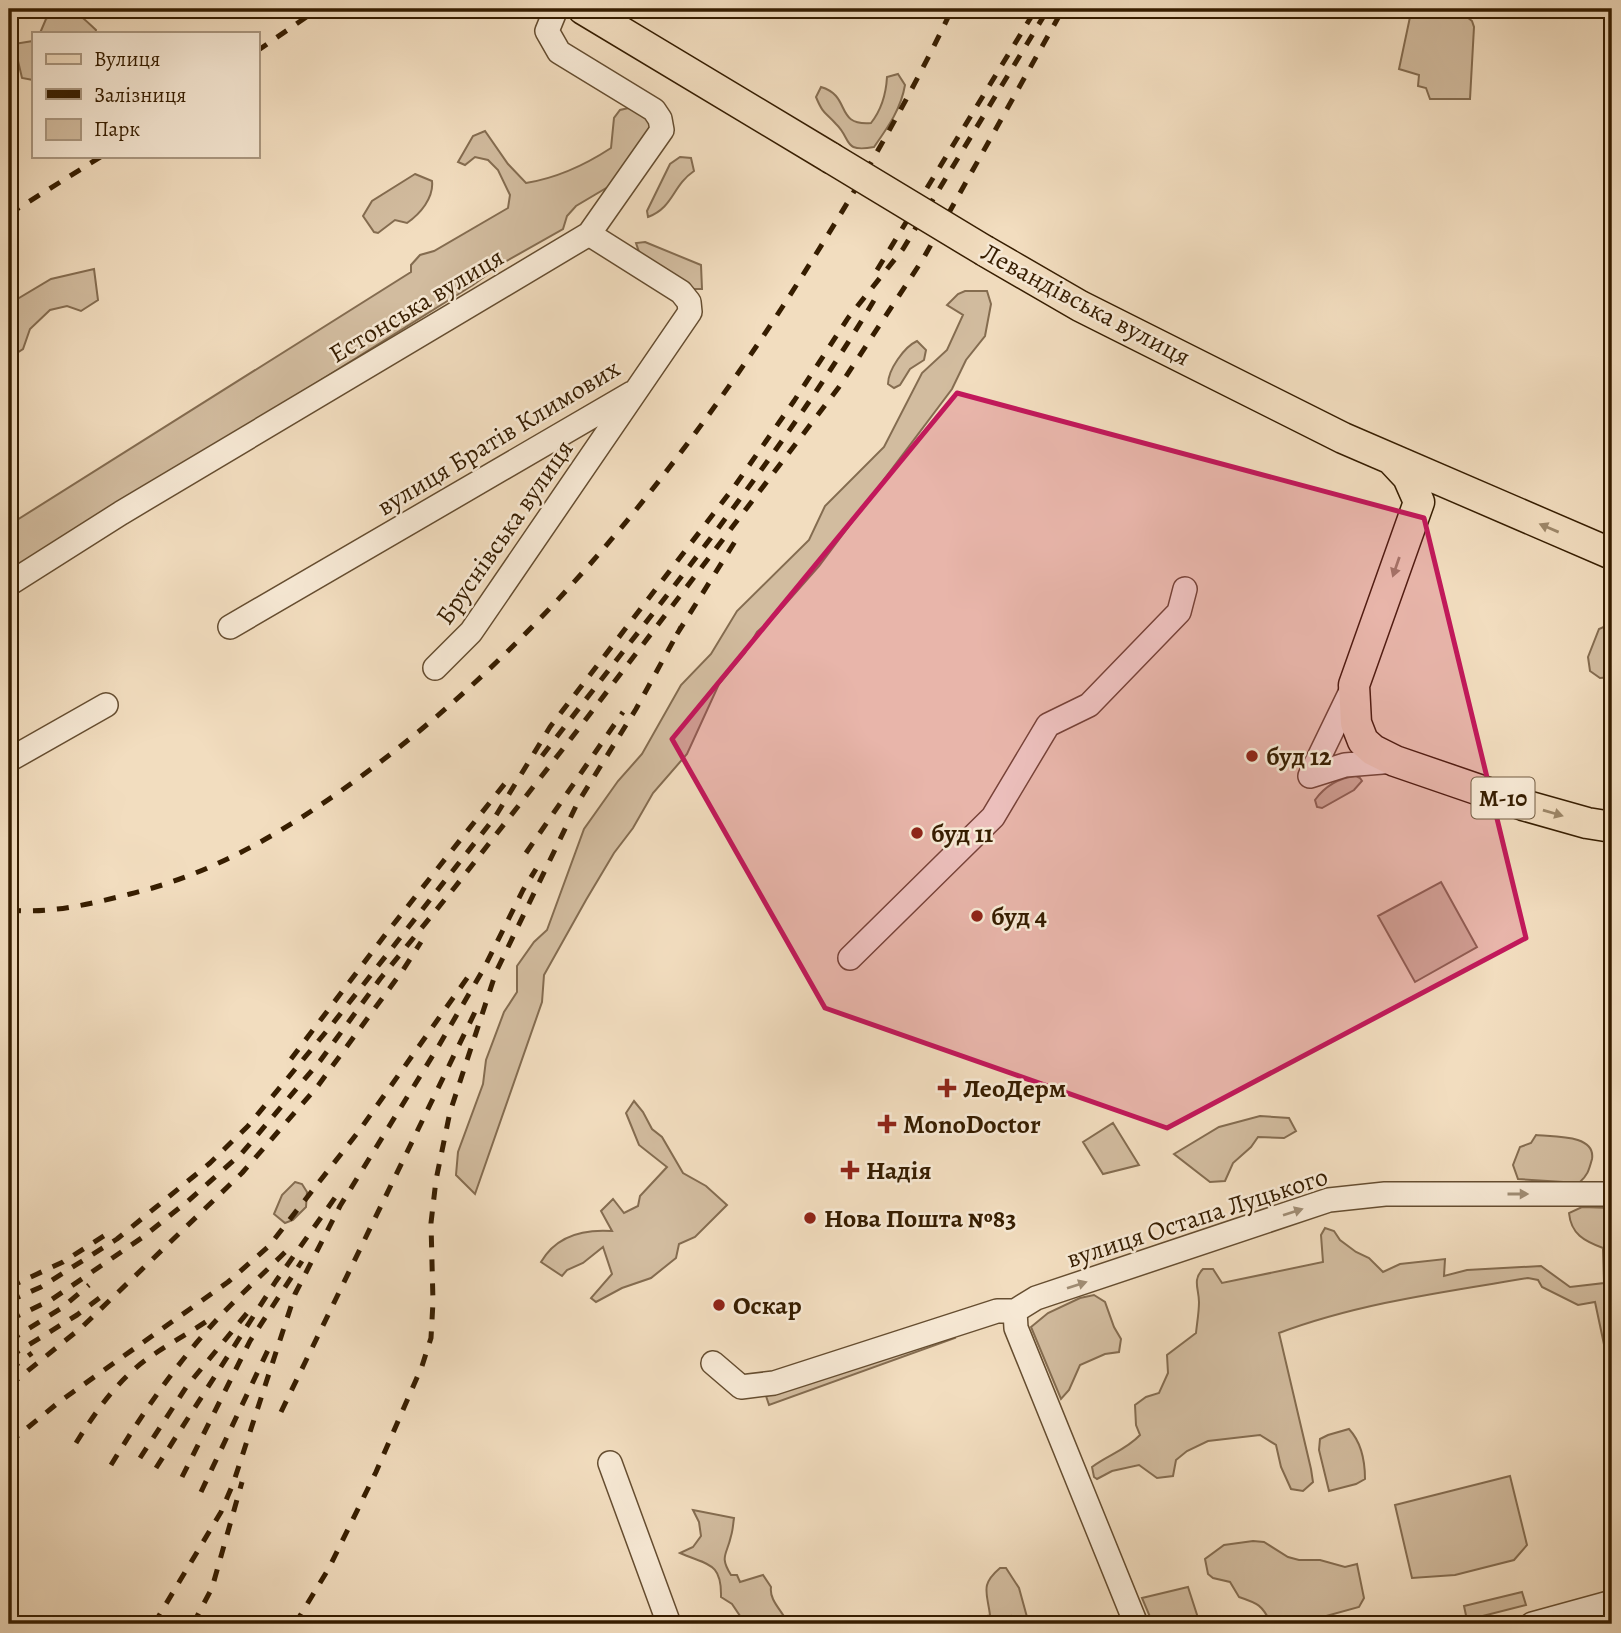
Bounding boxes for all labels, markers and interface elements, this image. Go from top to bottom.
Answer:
legend [32,32,259,158]
text: Вулиця [94,45,160,73]
text: Залізниця [94,81,186,109]
text: Парк [94,115,140,143]
street label: Левандівська вулиця [975,234,1196,374]
street label: Естонська вулиця [322,239,510,371]
street label: вулиця Братів Климових [370,351,626,524]
street label: Бруснівська вулиця [427,433,581,632]
one-way arrow [1539,522,1560,533]
one-way arrow [1390,556,1401,577]
place label: буд 12 [1266,739,1332,774]
marker: буд 12 [1244,748,1260,764]
road number: М-10 [1472,778,1534,818]
one-way arrow [1542,808,1564,819]
place label: буд 11 [931,816,993,851]
marker: буд 11 [909,825,925,841]
place label: буд 4 [991,899,1047,934]
marker: буд 4 [969,908,985,924]
place label: ЛеоДерм [963,1071,1066,1106]
marker: ЛеоДерм [937,1078,957,1098]
place label: MonoDoctor [903,1107,1041,1142]
marker: MonoDoctor [877,1114,897,1134]
place label: Надія [866,1153,932,1188]
street label: вулиця Остапа Луцького [1062,1159,1332,1276]
marker: Надія [840,1160,860,1180]
one-way arrow [1507,1188,1529,1200]
place label: Нова Пошта №83 [824,1201,1017,1236]
one-way arrow [1282,1206,1303,1217]
marker: Нова Пошта №83 [802,1210,818,1226]
one-way arrow [1067,1279,1088,1289]
place label: Оскар [733,1288,802,1323]
marker: Оскар [711,1297,727,1313]

